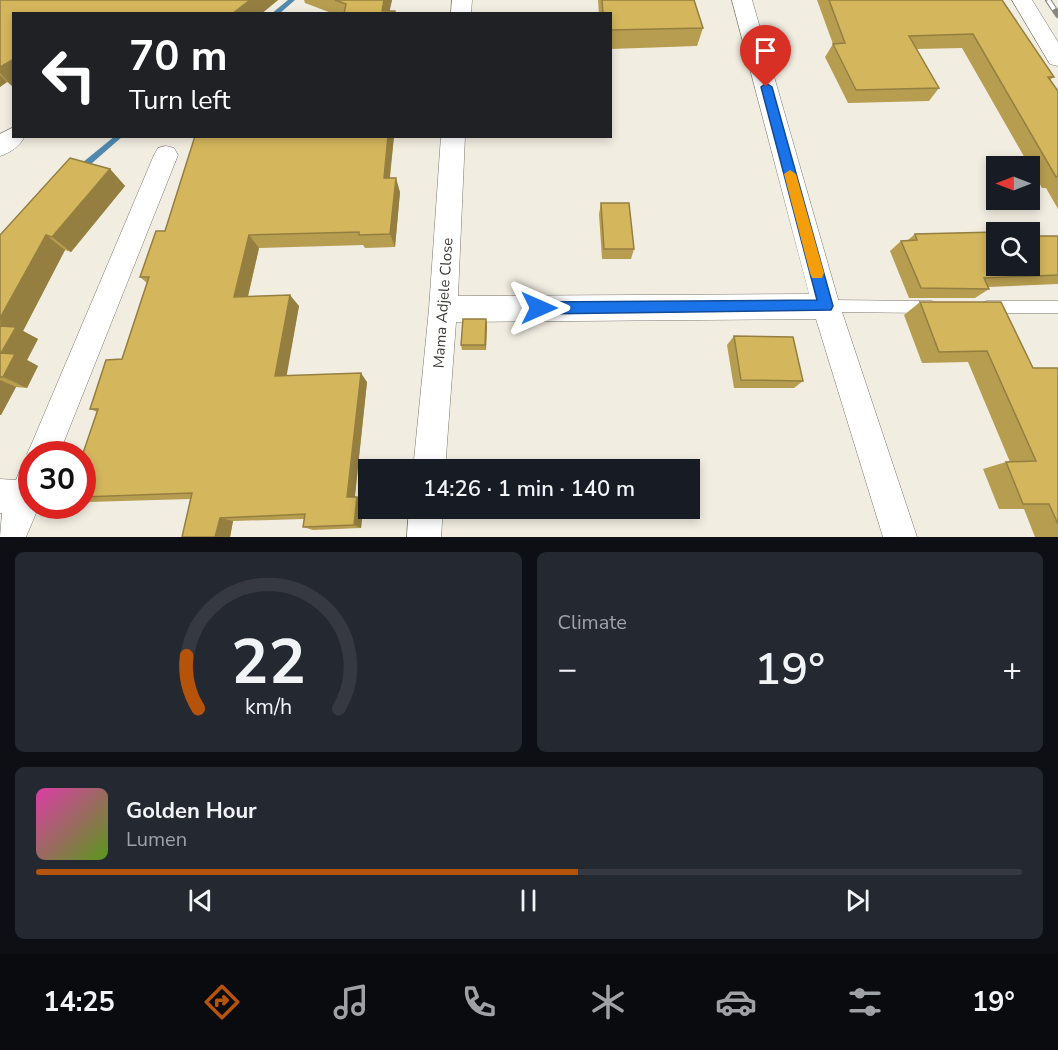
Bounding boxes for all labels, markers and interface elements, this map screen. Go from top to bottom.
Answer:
pin [740,25,791,87]
text: 70 m [129,28,228,85]
icon: arrive [749,34,782,67]
icon: left [30,36,108,114]
text: Turn left [129,82,230,119]
north arrow [986,156,1040,210]
map controls [986,156,1040,276]
button: search [986,222,1040,276]
street label: Mama Adjele Close [428,237,458,369]
position arrow [507,276,571,340]
speed limit sign: 30 [18,441,96,519]
text: 14:26 · 1 min · 140 m [423,474,635,504]
text: Climate [558,609,627,636]
text: 22 [231,620,306,705]
text: 19° [754,639,825,700]
text: − [558,647,577,692]
text: + [1002,647,1022,692]
text: km/h [245,692,292,722]
text: Golden Hour [126,796,257,826]
text: Lumen [126,826,187,853]
icon: previous [184,884,217,917]
icon: pause [512,884,545,917]
icon: next [841,884,874,917]
icon: directions [201,981,243,1023]
icon: music [330,981,372,1023]
icon: phone [458,981,500,1023]
icon: climate [587,981,629,1023]
icon: car [715,981,757,1023]
icon: filters [844,981,886,1023]
text: 14:25 [43,984,115,1021]
text: 19° [972,984,1015,1021]

